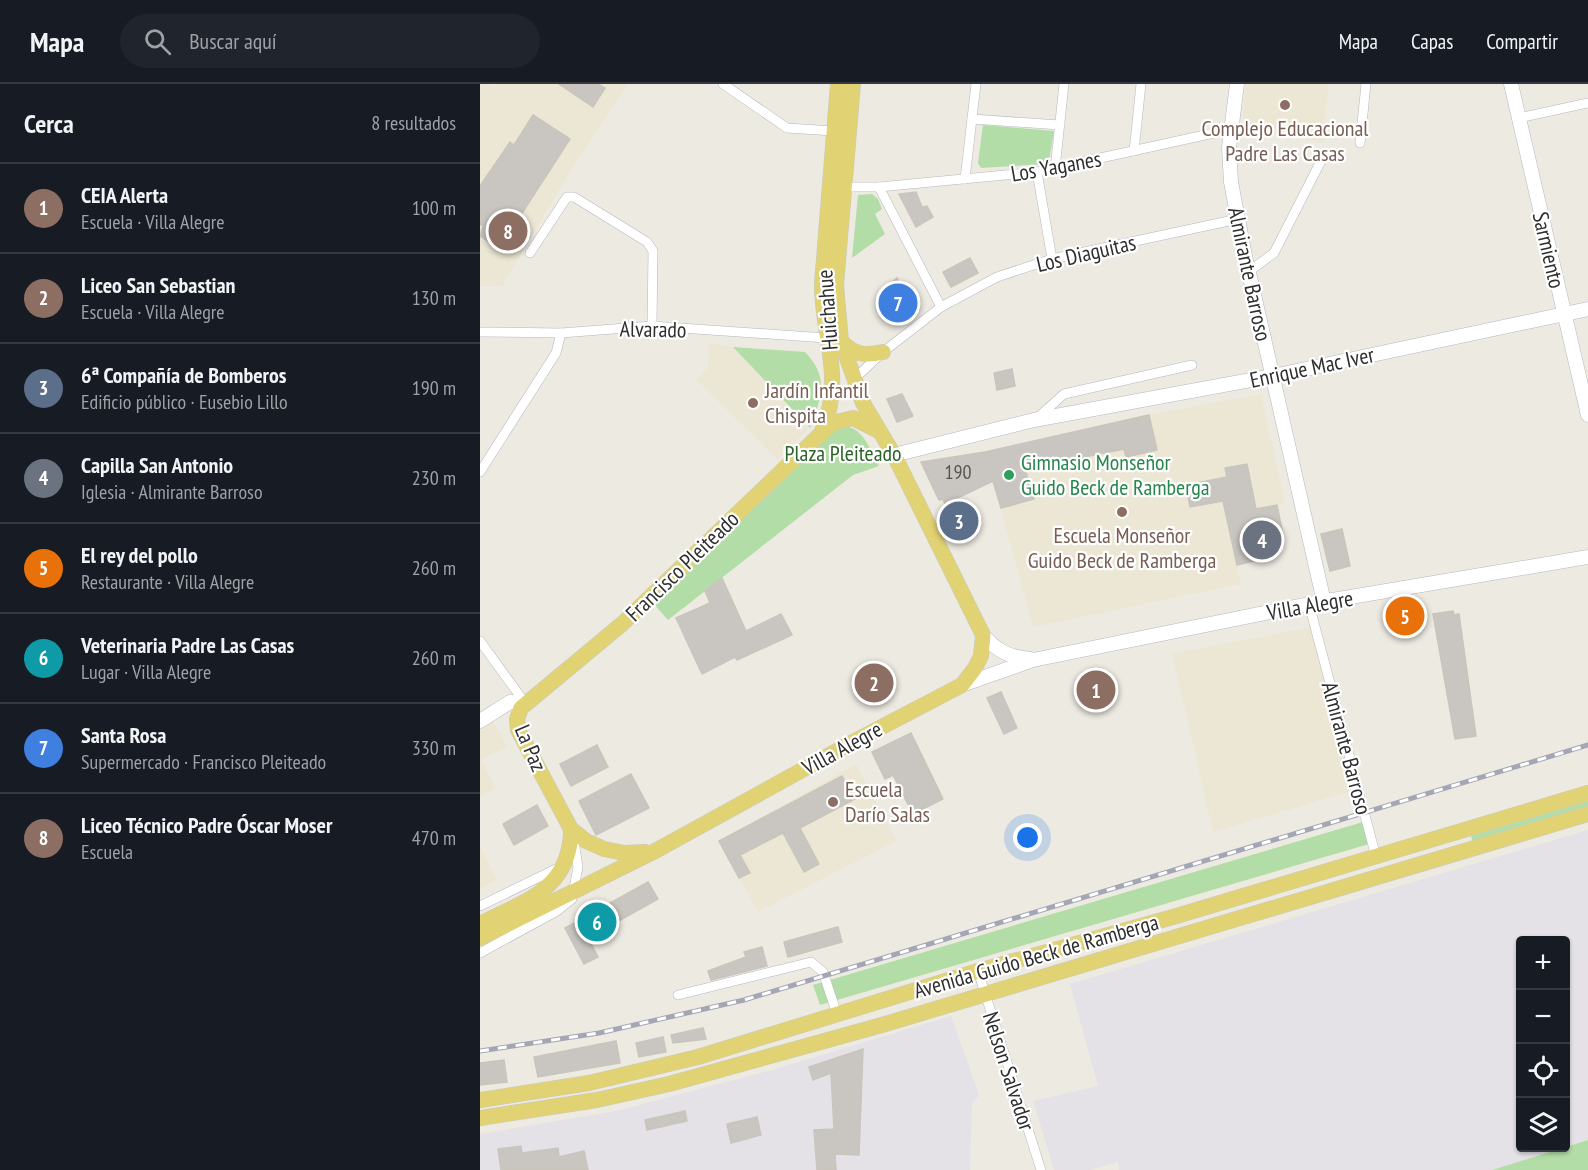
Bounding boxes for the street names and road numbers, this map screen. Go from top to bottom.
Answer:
street label: Los Yaganes [1009,144,1103,188]
street label: Almirante Barroso [1222,204,1278,344]
street label: Sarmiento [1527,209,1571,291]
street label: Los Diaguitas [1034,228,1138,278]
street label: Huichahue [810,269,844,351]
street label: Alvarado [619,314,687,344]
street label: Enrique Mac Iver [1247,340,1377,394]
street label: Francisco Pleiteado [619,505,745,627]
street label: Villa Alegre [1264,584,1355,627]
street label: Almirante Barroso [1316,678,1378,818]
street label: Villa Alegre [796,715,887,782]
street label: La Paz [509,720,553,776]
street label: Avenida Guido Beck de Ramberga [910,908,1162,1004]
street label: Nelson Salvador [977,1008,1041,1134]

